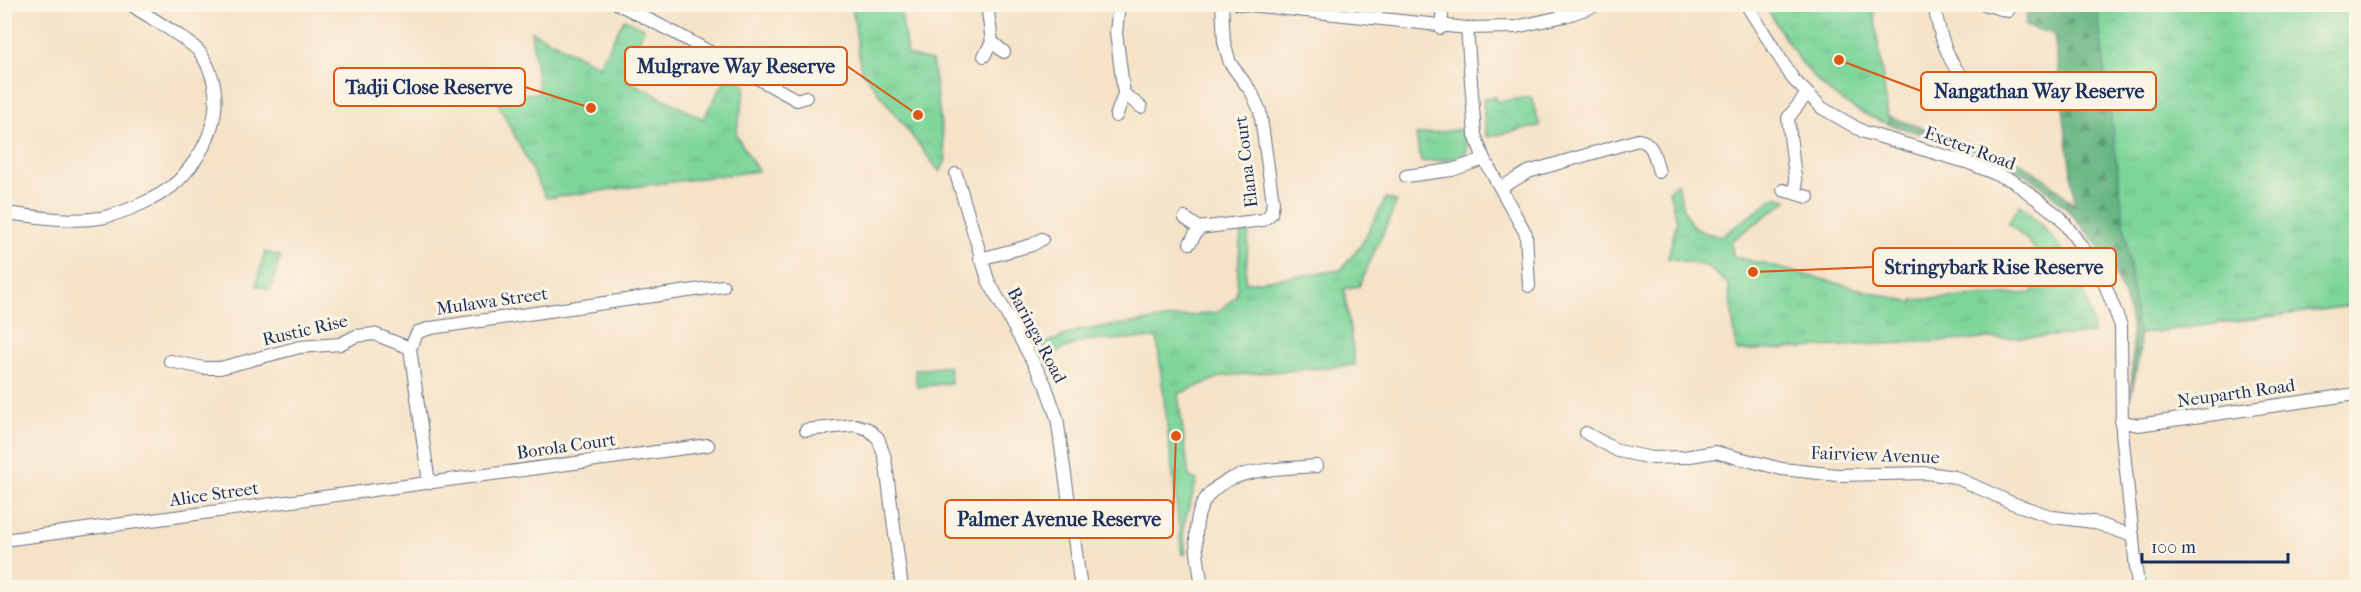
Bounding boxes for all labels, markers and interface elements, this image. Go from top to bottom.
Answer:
callout: Mulgrave Way Reserve [625,47,847,85]
text: Mulgrave Way Reserve [636,55,835,78]
callout: Tadji Close Reserve [334,68,525,106]
callout: Nangathan Way Reserve [1921,72,2156,110]
text: Tadji Close Reserve [344,76,513,99]
text: Nangathan Way Reserve [1934,80,2144,103]
street label: Elana Court [1230,114,1263,209]
street label: Exeter Road [1921,122,2019,175]
callout: Stringybark Rise Reserve [1873,248,2116,286]
text: Stringybark Rise Reserve [1885,256,2104,279]
street label: Mulawa Street [435,283,550,320]
street label: Baringa Road [1003,284,1071,387]
street label: Rustic Rise [260,310,350,350]
street label: Neuparth Road [2176,375,2296,412]
street label: Borola Court [515,429,618,464]
street label: Fairview Avenue [1810,443,1940,468]
street label: Alice Street [167,478,261,511]
callout: Palmer Avenue Reserve [945,500,1173,538]
text: Palmer Avenue Reserve [957,508,1161,531]
scale bar [2142,526,2288,564]
text: 100 m [2151,537,2196,558]

